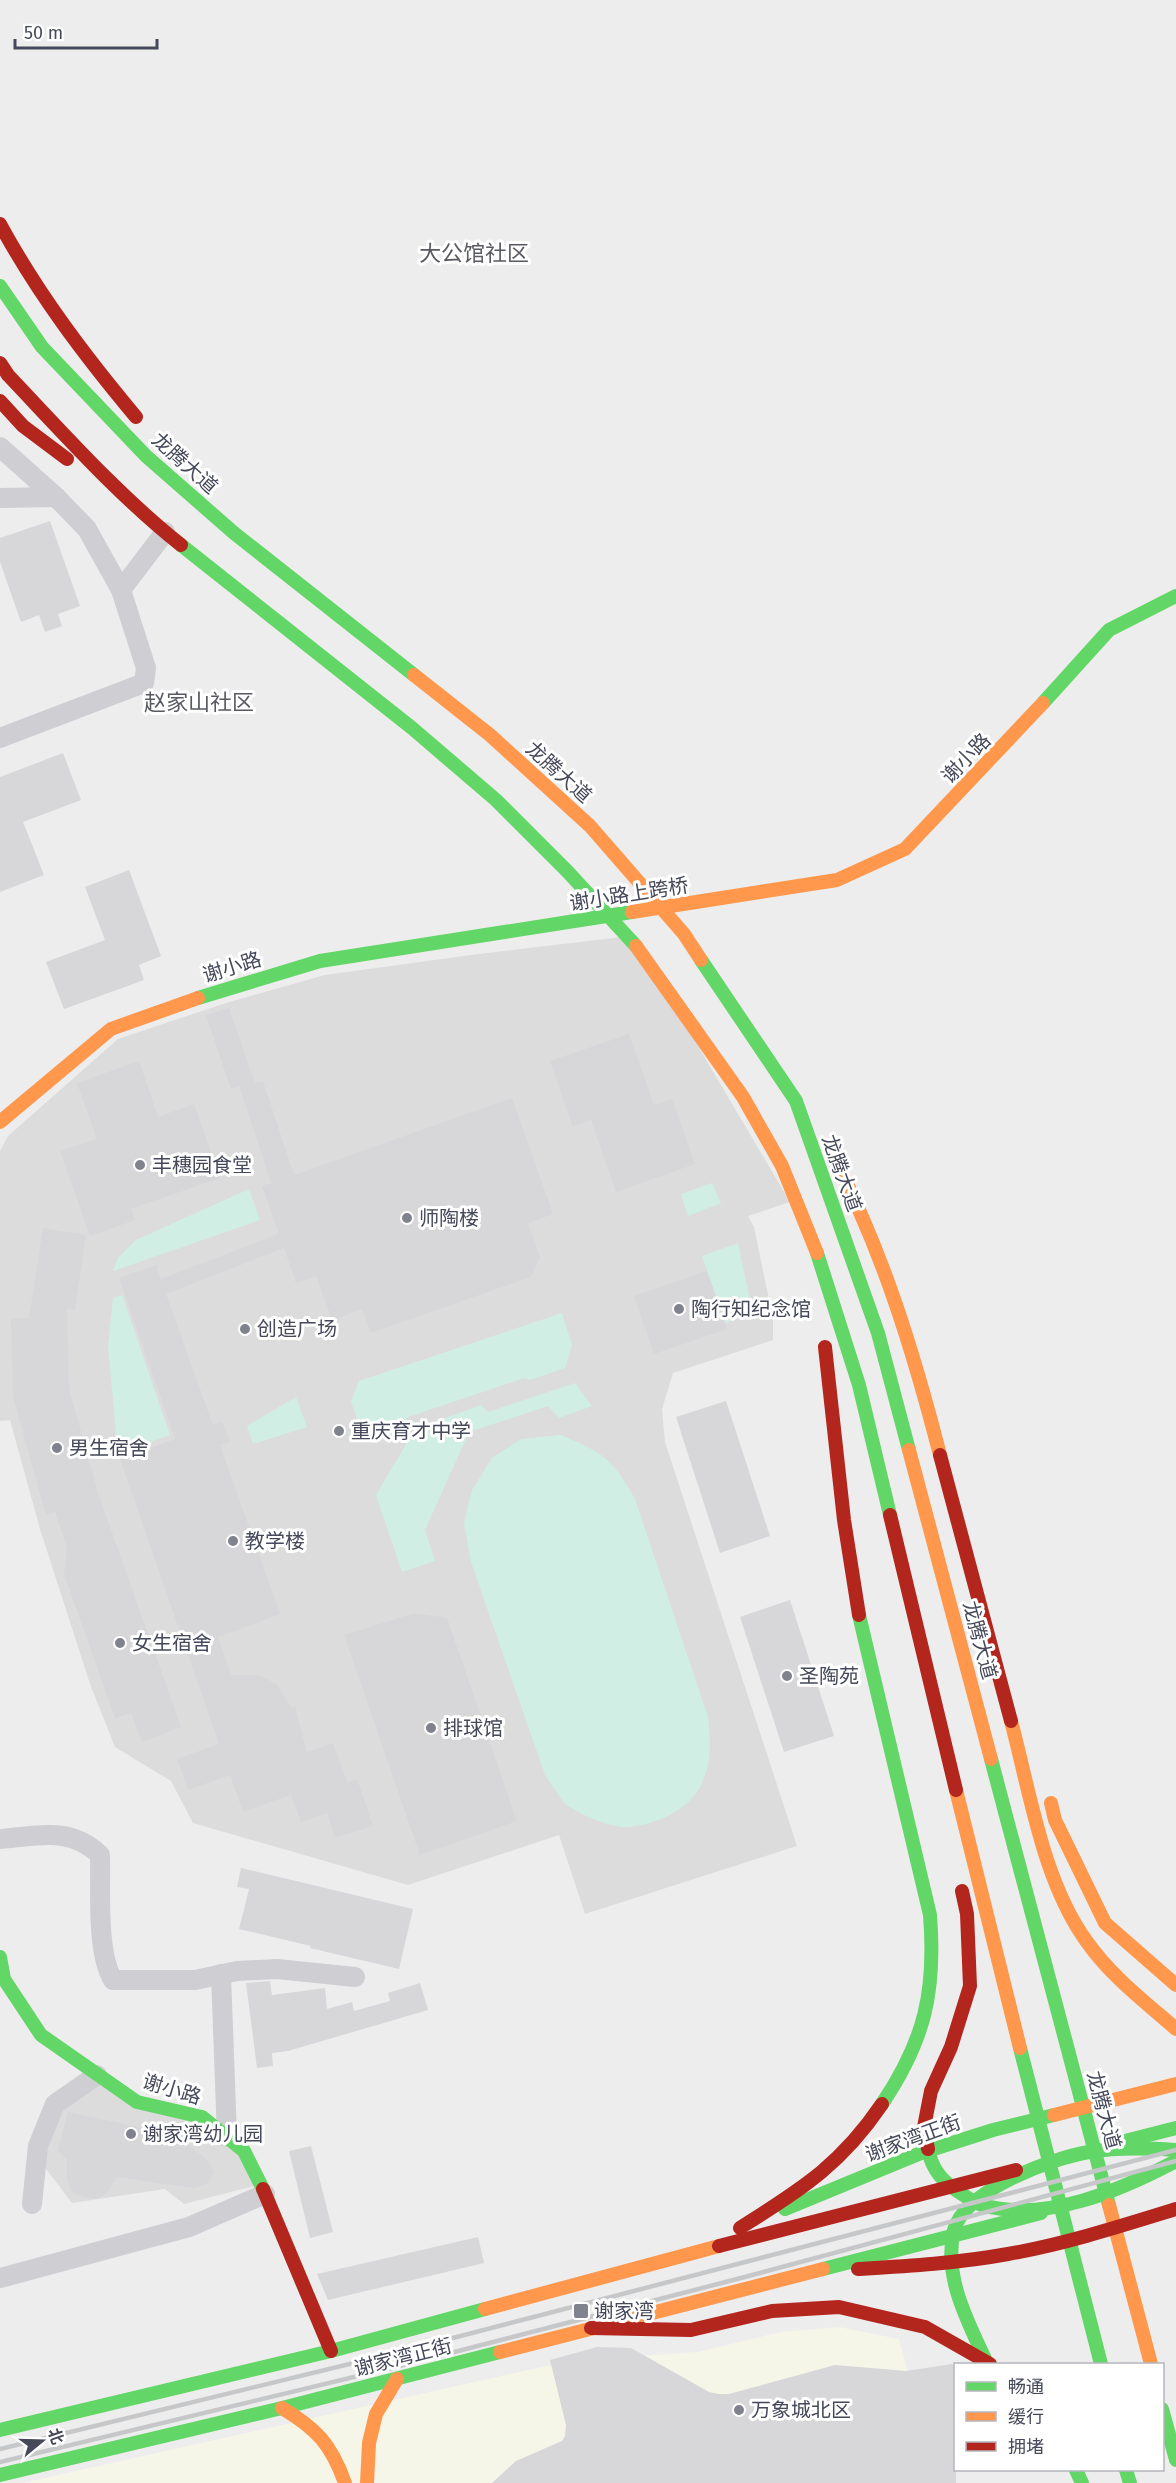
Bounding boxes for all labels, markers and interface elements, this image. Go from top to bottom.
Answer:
scale bar [15,12,158,50]
text: 50 m [24,22,63,44]
district label: 大公馆社区 [419,240,529,267]
street label: 龙腾大道 [147,427,223,499]
district label: 赵家山社区 [144,689,254,716]
street label: 谢小路 [937,728,995,788]
street label: 龙腾大道 [521,736,597,808]
street label: 谢小路上跨桥 [568,873,690,915]
street label: 谢小路 [200,947,264,987]
street label: 龙腾大道 [817,1131,867,1215]
place label: 丰穗园食堂 [152,1153,252,1177]
marker: 丰穗园食堂 [133,1158,147,1172]
place label: 师陶楼 [419,1206,479,1230]
marker: 师陶楼 [400,1211,414,1225]
place label: 陶行知纪念馆 [691,1297,811,1321]
marker: 陶行知纪念馆 [672,1302,686,1316]
place label: 创造广场 [257,1317,337,1341]
marker: 创造广场 [238,1322,252,1336]
place label: 重庆育才中学 [351,1419,471,1443]
marker: 重庆育才中学 [332,1424,346,1438]
place label: 男生宿舍 [69,1436,149,1460]
marker: 男生宿舍 [50,1441,64,1455]
place label: 教学楼 [245,1529,305,1553]
marker: 教学楼 [226,1534,240,1548]
street label: 龙腾大道 [958,1598,1002,1682]
place label: 女生宿舍 [132,1631,212,1655]
marker: 女生宿舍 [113,1636,127,1650]
place label: 圣陶苑 [799,1664,859,1688]
marker: 圣陶苑 [780,1669,794,1683]
place label: 排球馆 [443,1716,503,1740]
marker: 排球馆 [424,1721,438,1735]
street label: 龙腾大道 [1082,2068,1126,2152]
street label: 谢小路 [140,2069,204,2109]
street label: 谢家湾正街 [862,2110,964,2166]
place label: 谢家湾幼儿园 [143,2122,263,2146]
marker: 谢家湾幼儿园 [124,2127,138,2141]
place label: 谢家湾 [594,2299,654,2323]
marker: 谢家湾 [572,2302,590,2320]
street label: 谢家湾正街 [352,2333,454,2381]
legend [954,2363,1164,2471]
text: 畅通 [1008,2376,1044,2398]
place label: 万象城北区 [751,2398,851,2422]
marker: 万象城北区 [732,2403,746,2417]
text: 缓行 [1008,2406,1044,2428]
north arrow [12,2411,72,2471]
text: 北 [44,2426,67,2447]
text: 拥堵 [1008,2436,1044,2458]

